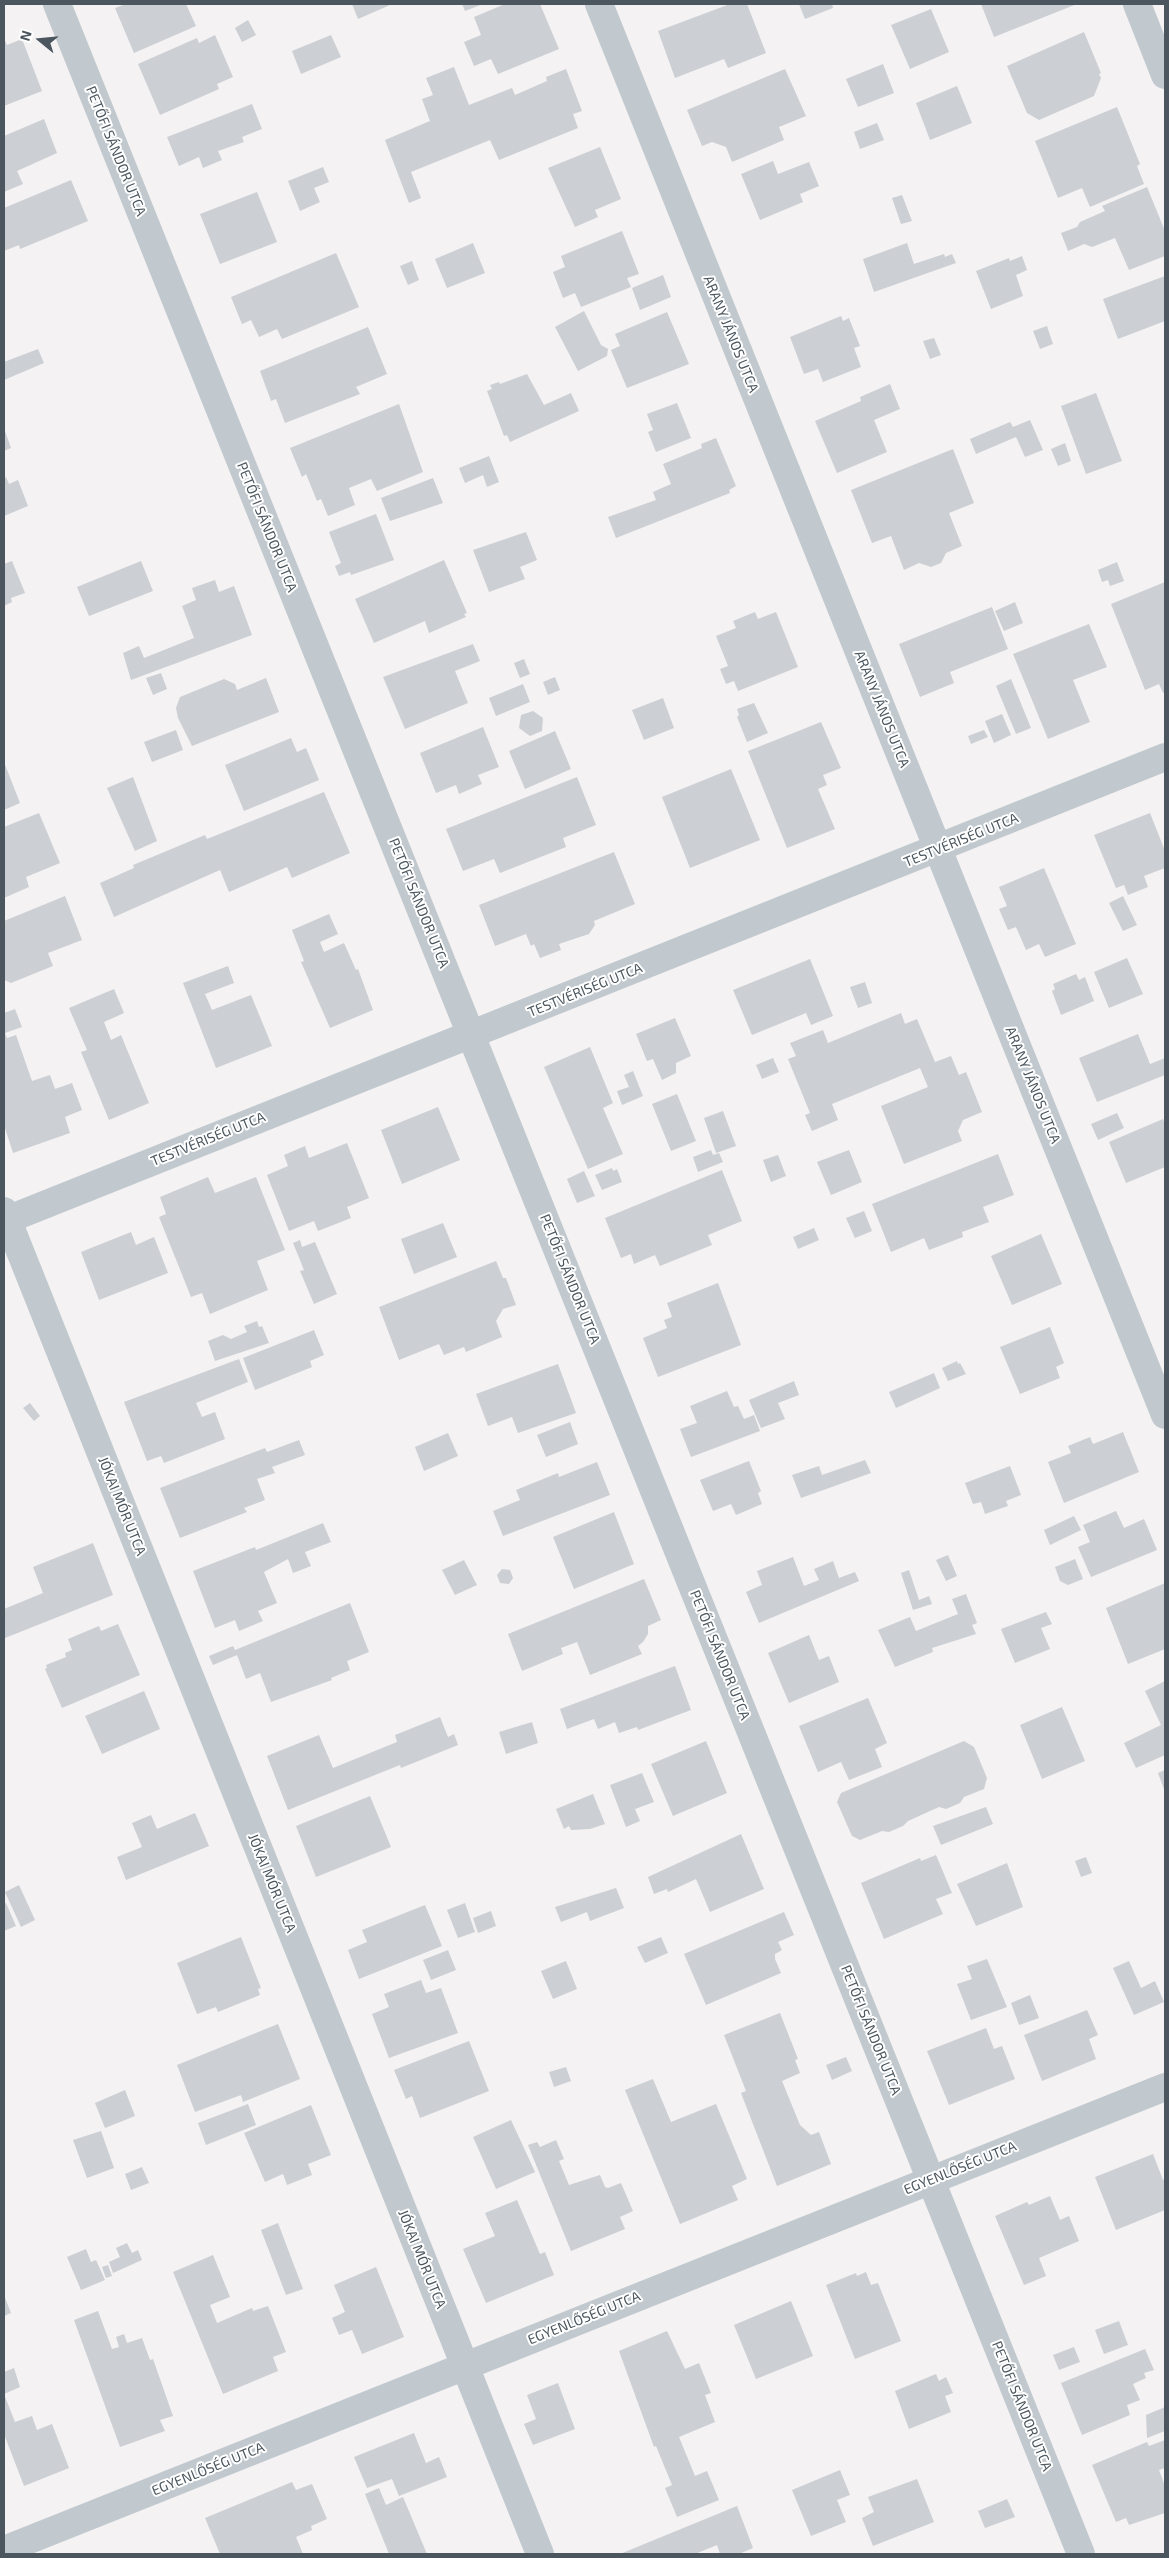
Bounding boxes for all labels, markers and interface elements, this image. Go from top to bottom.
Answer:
north arrow [15,15,65,65]
text: N [16,28,35,43]
street label: PETŐFI SÁNDOR UTCA [82,84,150,218]
street label: ARANY JÁNOS UTCA [700,273,762,395]
street label: PETŐFI SÁNDOR UTCA [233,460,301,594]
street label: ARANY JÁNOS UTCA [851,648,913,770]
street label: TESTVÉRISÉG UTCA [901,809,1021,871]
street label: PETŐFI SÁNDOR UTCA [385,836,453,970]
street label: TESTVÉRISÉG UTCA [525,959,645,1021]
street label: ARANY JÁNOS UTCA [1002,1024,1064,1146]
street label: TESTVÉRISÉG UTCA [148,1108,268,1170]
street label: PETŐFI SÁNDOR UTCA [536,1212,604,1346]
street label: JÓKAI MÓR UTCA [95,1454,149,1558]
street label: PETŐFI SÁNDOR UTCA [686,1588,754,1722]
street label: JÓKAI MÓR UTCA [245,1831,299,1935]
street label: PETŐFI SÁNDOR UTCA [837,1963,905,2097]
street label: EGYENLŐSÉG UTCA [901,2138,1019,2198]
street label: JÓKAI MÓR UTCA [395,2207,449,2311]
street label: EGYENLŐSÉG UTCA [525,2288,643,2348]
street label: PETŐFI SÁNDOR UTCA [988,2339,1056,2473]
street label: EGYENLŐSÉG UTCA [149,2439,267,2499]

